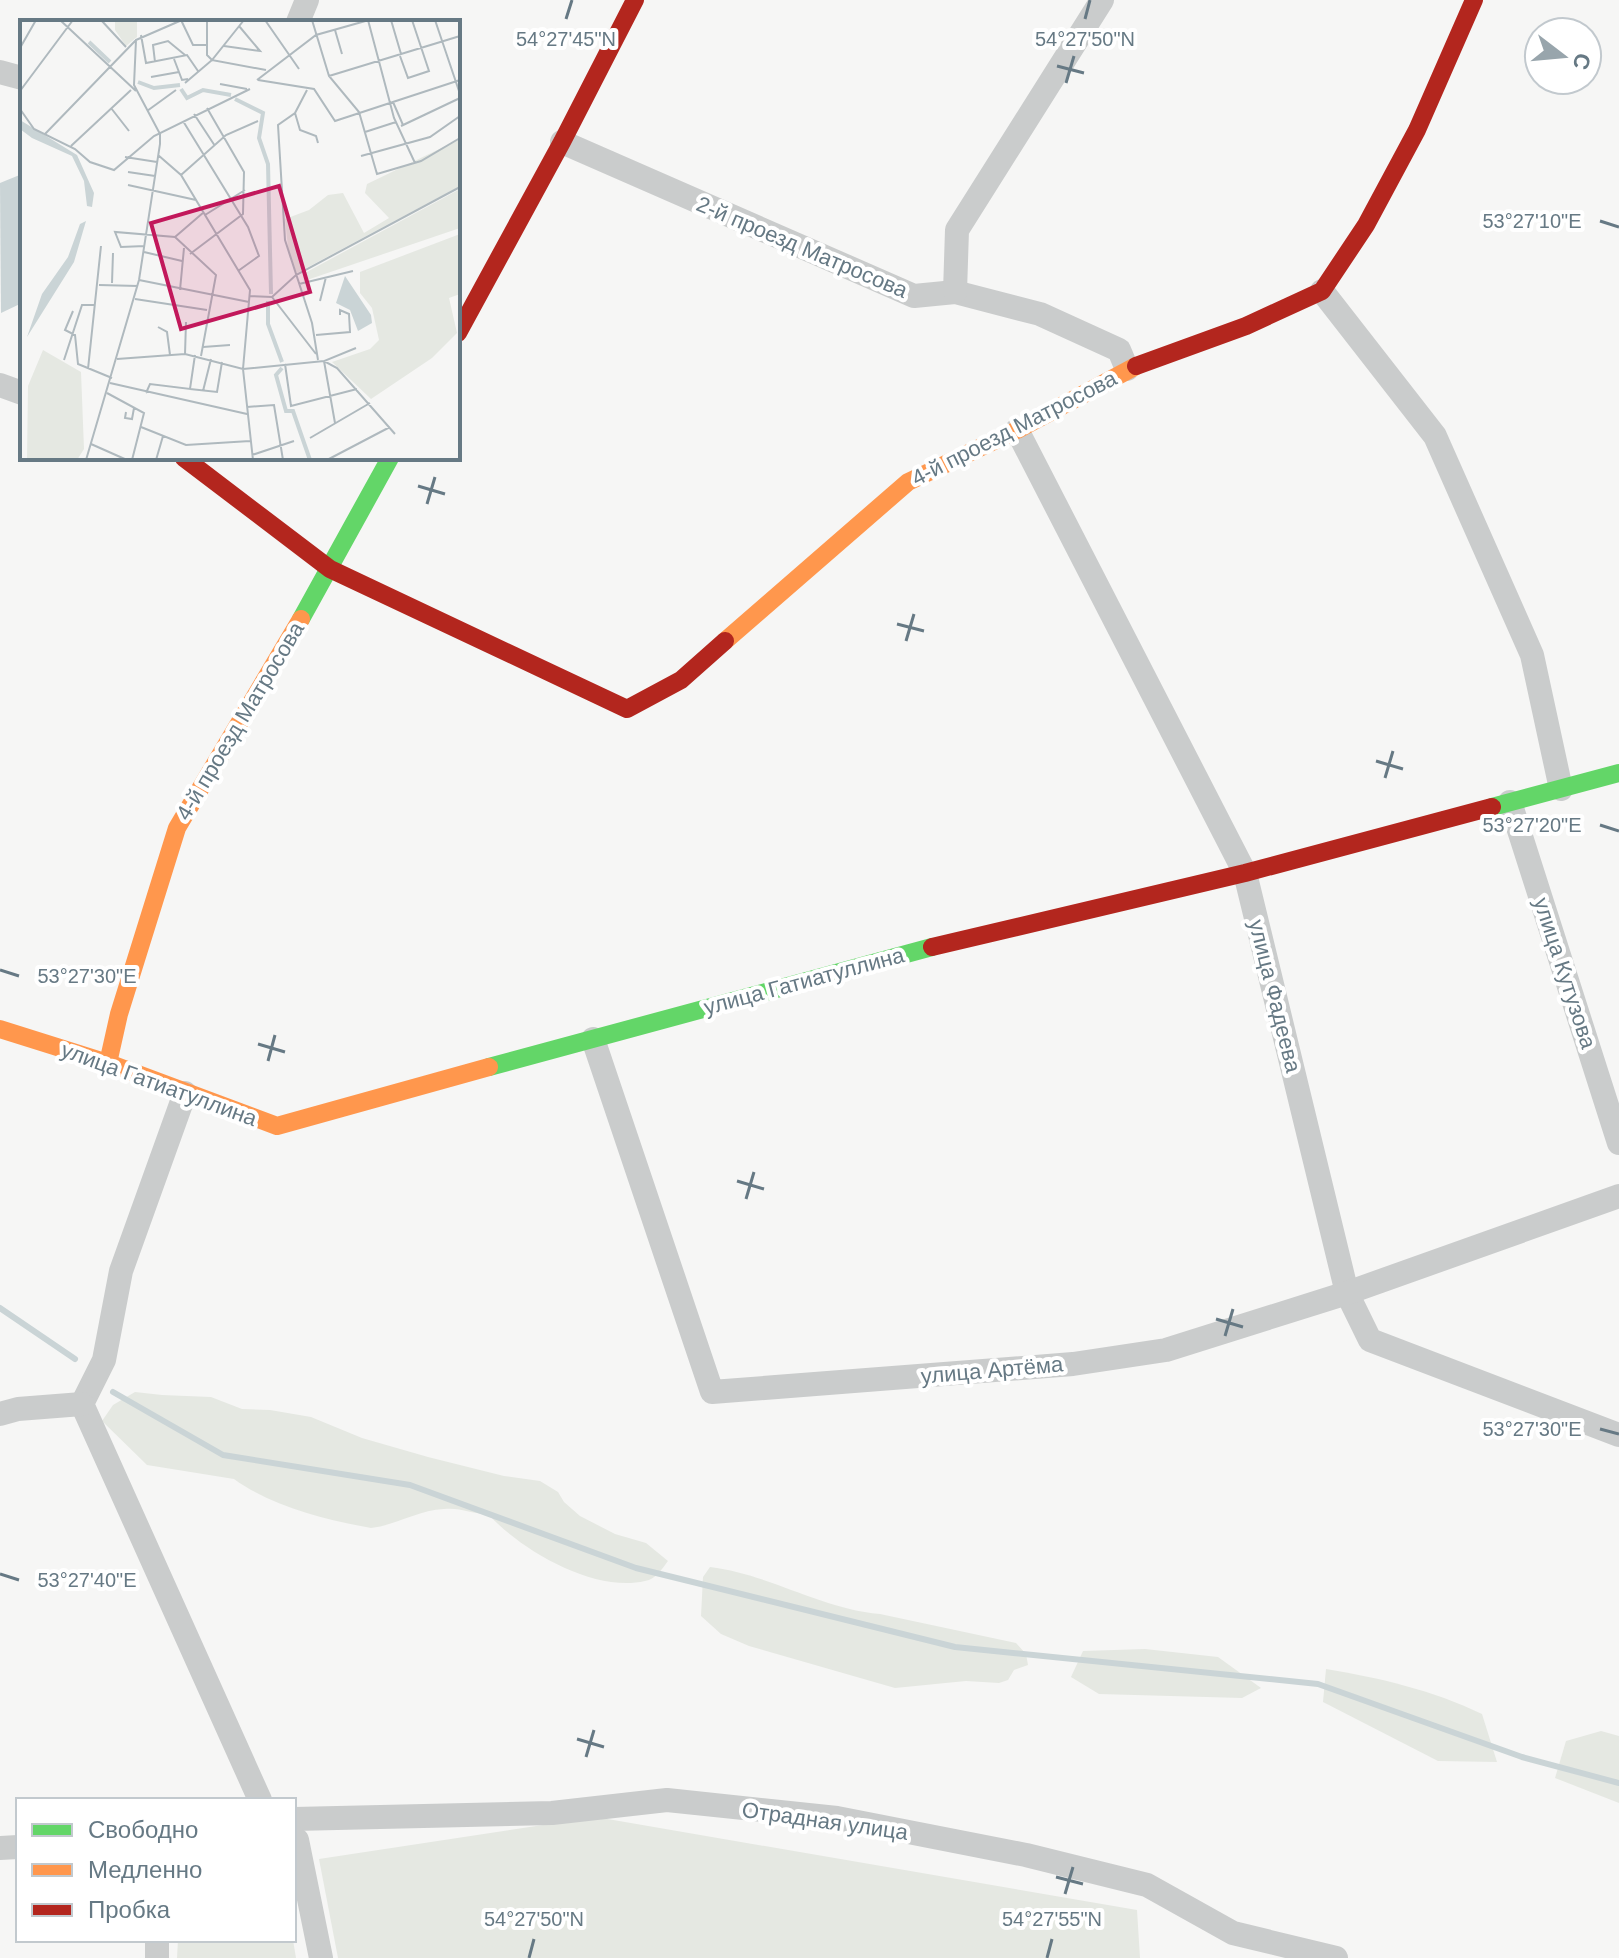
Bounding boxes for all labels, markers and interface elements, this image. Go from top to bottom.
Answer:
north arrow [1523,16,1603,96]
inset map [20,20,460,460]
text: 54°27'45"N [516,28,616,50]
text: 54°27'50"N [1035,28,1135,50]
text: С [1568,50,1596,73]
street label: 2-й проезд Матросова [693,191,912,303]
text: 53°27'10"E [1483,210,1582,232]
street label: 4-й проезд Матросова [907,365,1121,491]
street label: 4-й проезд Матросова [171,617,309,825]
text: 53°27'20"E [1483,814,1582,836]
street label: улица Кутузова [1529,894,1601,1052]
street label: улица Фадеева [1244,917,1306,1076]
street label: улица Гатиатуллина [701,942,908,1020]
text: 53°27'30"E [38,965,137,987]
street label: улица Гатиатуллина [58,1037,261,1131]
street label: улица Артёма [920,1351,1065,1389]
text: 53°27'30"E [1483,1418,1582,1440]
text: 53°27'40"E [38,1569,137,1591]
street label: Отрадная улица [740,1797,910,1845]
legend [16,1798,296,1942]
text: Свободно [88,1816,198,1843]
text: Медленно [88,1856,202,1883]
text: Пробка [88,1896,171,1923]
text: 54°27'50"N [484,1908,584,1930]
text: 54°27'55"N [1002,1908,1102,1930]

